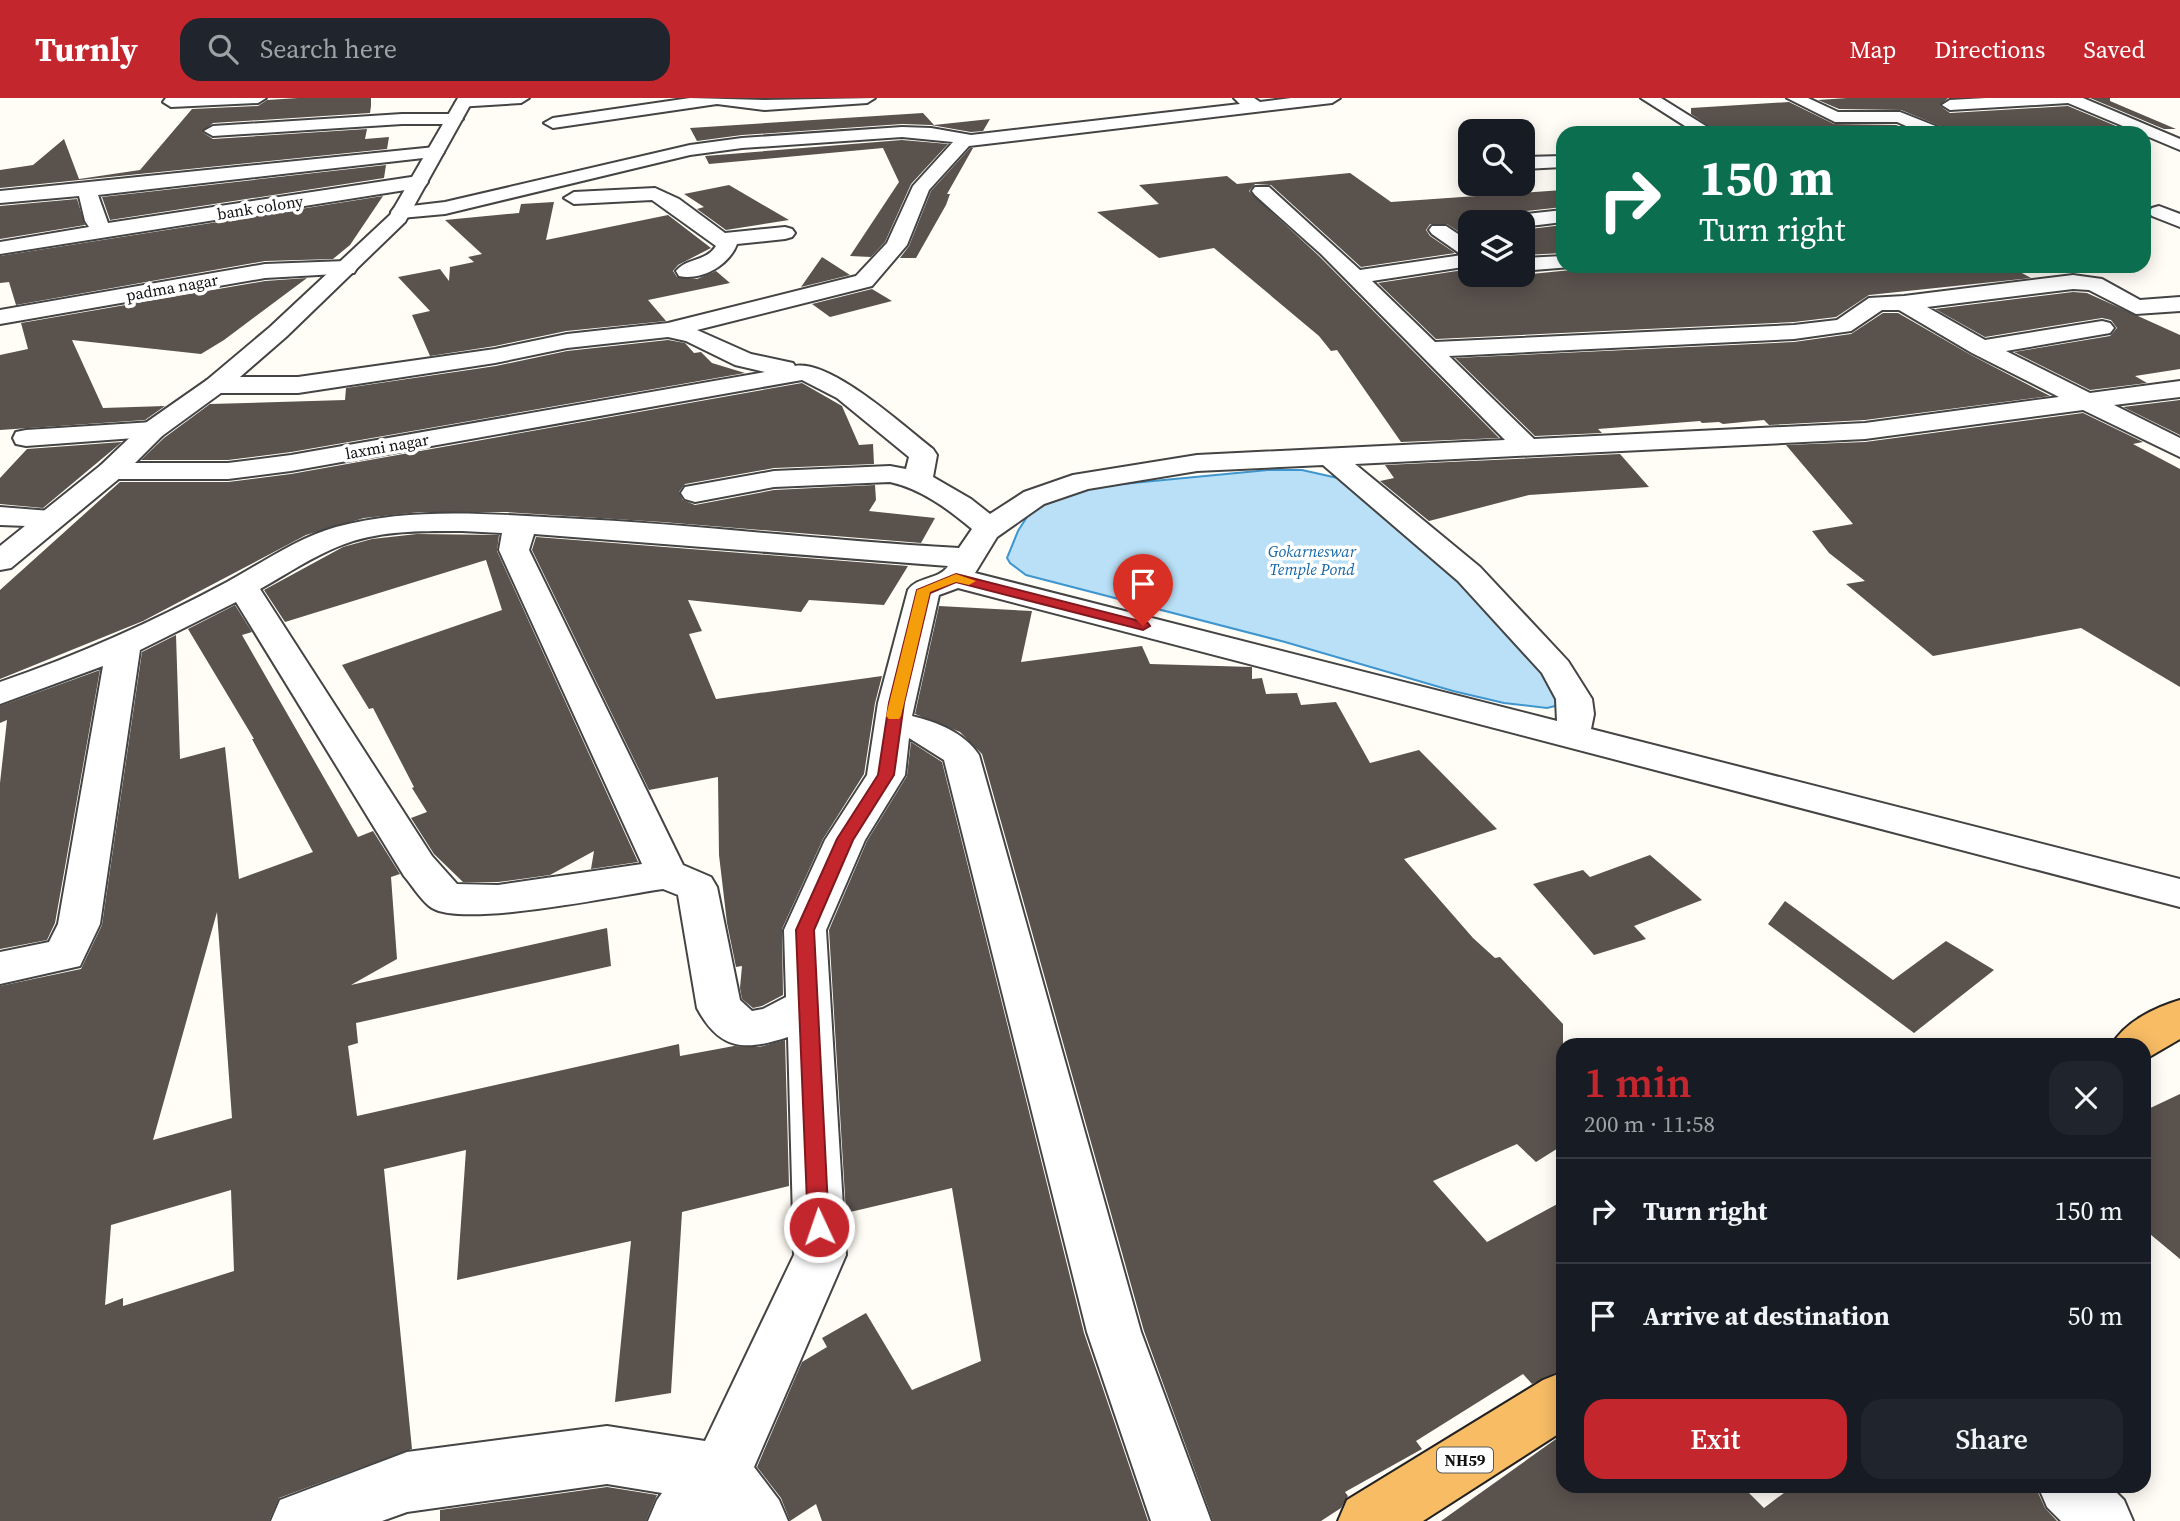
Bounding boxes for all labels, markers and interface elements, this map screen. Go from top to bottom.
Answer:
search box [180,18,670,81]
text: Turnly [35,27,138,72]
icon: search [204,30,242,68]
text: Search here [260,31,397,67]
text: Map [1849,33,1896,66]
text: Directions [1934,33,2045,66]
text: Saved [2083,33,2145,66]
map controls [1458,119,1535,287]
button: search [1458,119,1535,196]
text: 150 m [1699,144,1834,211]
icon: right [1584,154,1675,245]
street label: bank colony [215,189,305,225]
text: Turn right [1699,208,1845,252]
button: layers [1458,210,1535,287]
street label: padma nagar [124,268,220,306]
street label: laxmi nagar [343,428,431,464]
water label: Gokarneswar Temple Pond [1268,540,1357,580]
pin [1113,554,1173,626]
icon: arrive [1124,565,1162,603]
text: 1 min [1584,1053,1692,1111]
button: close [2049,1061,2123,1135]
text: 200 m · 11:58 [1584,1108,1715,1140]
position arrow [782,1190,856,1264]
icon: right [1584,1192,1622,1230]
text: Turn right [1643,1193,1767,1229]
text: 150 m [2055,1193,2123,1229]
icon: arrive [1584,1297,1622,1335]
text: Arrive at destination [1643,1298,1890,1334]
text: 50 m [2068,1298,2123,1334]
button: Exit [1584,1399,1847,1479]
button: Share [1861,1399,2123,1479]
road number: NH59 [1437,1448,1493,1472]

